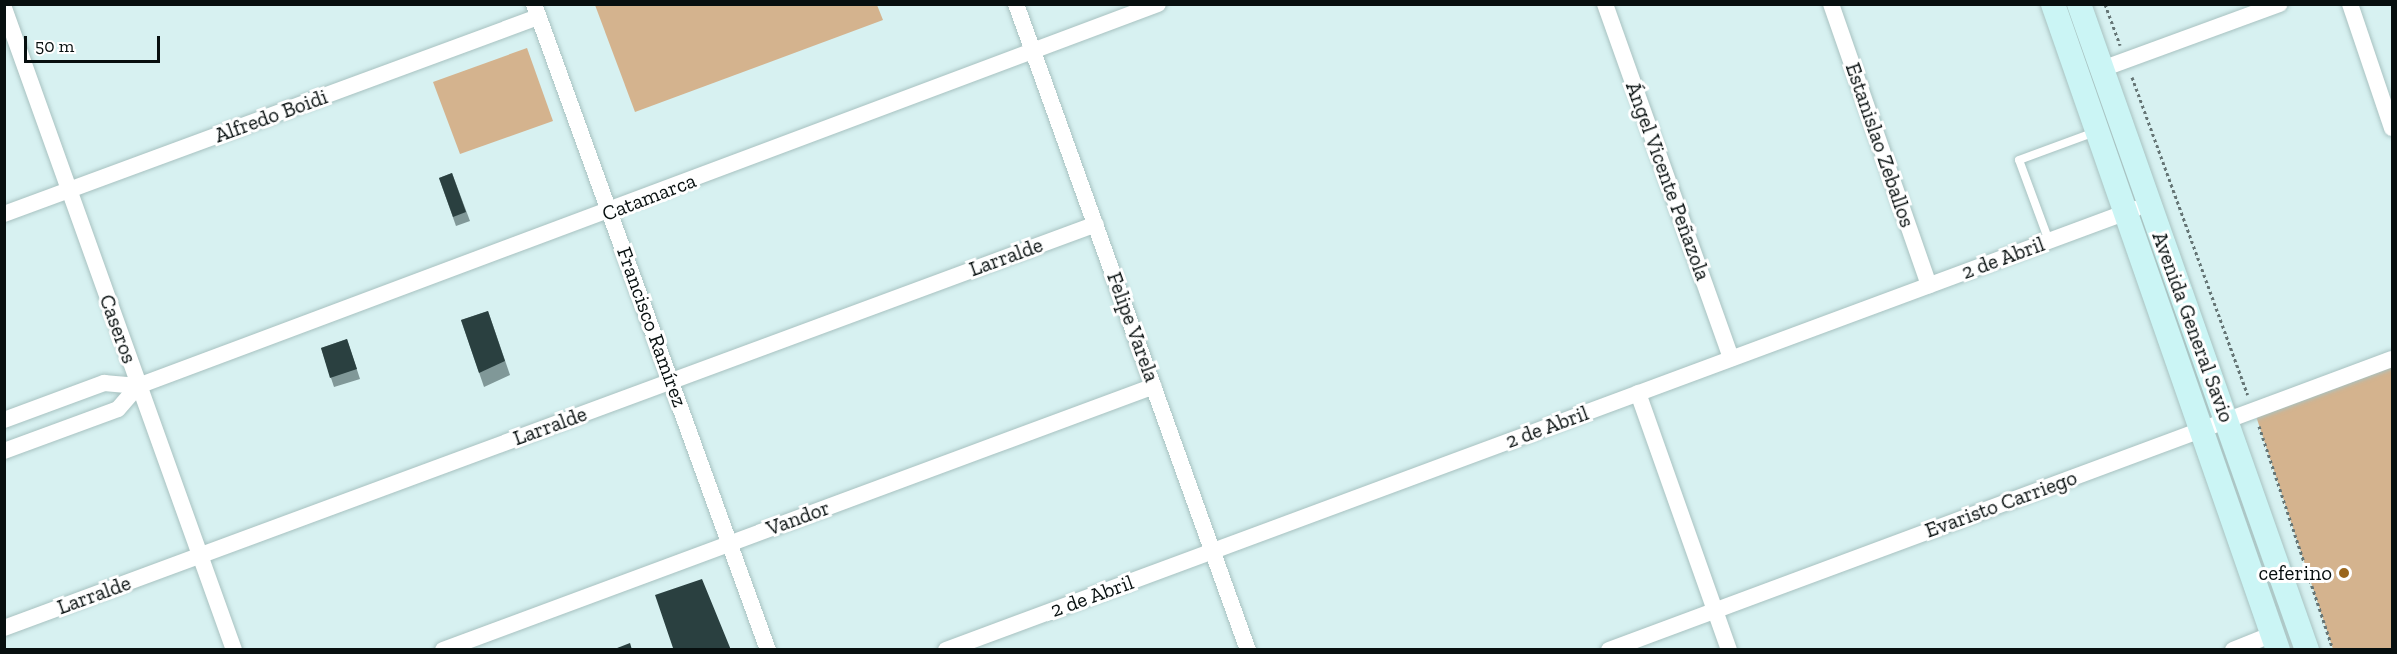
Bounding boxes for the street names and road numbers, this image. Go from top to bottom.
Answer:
street label: Estanislao Zeballos [1840,59,1920,231]
street label: Ángel Vicente Peñazola [1620,78,1716,284]
street label: Alfredo Boidi [211,84,331,148]
street label: Catamarca [598,168,700,226]
street label: Avenida General Savio [2147,228,2239,426]
street label: 2 de Abril [1958,231,2048,285]
street label: Larralde [966,232,1046,282]
street label: Francisco Ramírez [611,244,693,410]
street label: Felipe Varela [1101,268,1165,386]
street label: Caseros [94,291,142,367]
street label: 2 de Abril [1502,400,1592,454]
street label: Larralde [510,401,590,451]
street label: Evaristo Carriego [1922,465,2080,543]
street label: Vandor [763,495,833,541]
street label: 2 de Abril [1047,569,1137,623]
street label: Larralde [54,570,134,620]

